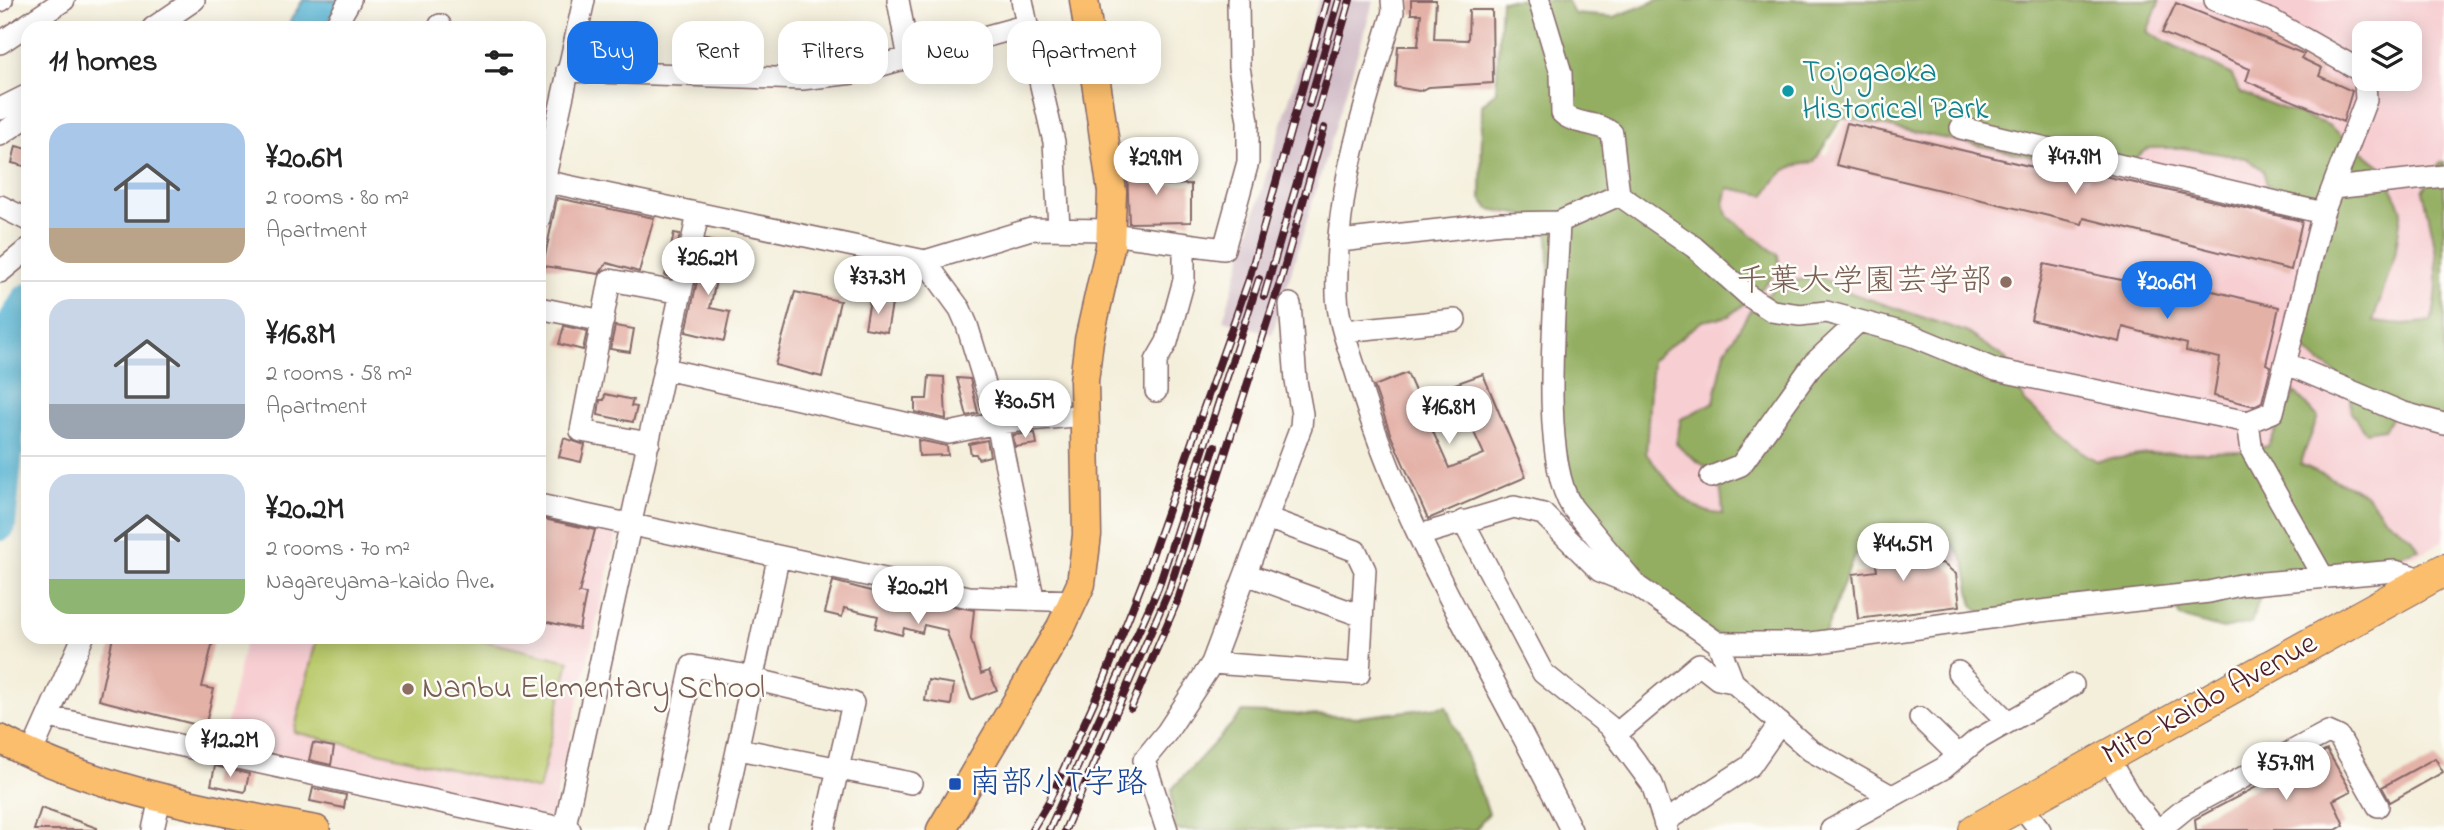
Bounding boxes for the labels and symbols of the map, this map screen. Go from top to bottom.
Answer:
place label: Tojogaoka Historical Park [1802,50,1989,134]
marker: Tojogaoka Historical Park [1780,83,1796,99]
pin: ¥47.9M [2018,136,2132,196]
pin: ¥29.9M [1099,138,1213,197]
pin: ¥26.2M [651,238,765,297]
pin: ¥37.3M [821,256,935,316]
place label: 千葉大学園芸学部 [1736,259,1992,306]
pin: ¥20.6M [2110,262,2224,321]
marker: 千葉大学園芸学部 [1998,274,2014,290]
pin: ¥30.5M [968,380,1082,440]
pin: ¥16.8M [1392,386,1506,446]
pin: ¥44.5M [1846,524,1960,583]
pin: ¥20.2M [861,566,975,626]
street label: Mito-kaido Avenue [2094,621,2327,779]
place label: Nanbu Elementary School [422,666,765,713]
marker: Nanbu Elementary School [400,681,416,697]
pin: ¥12.2M [173,720,287,779]
pin: ¥57.9M [2229,742,2343,802]
place label: 南部小T字路 [969,761,1147,808]
marker: 南部小T字路 [947,776,963,792]

